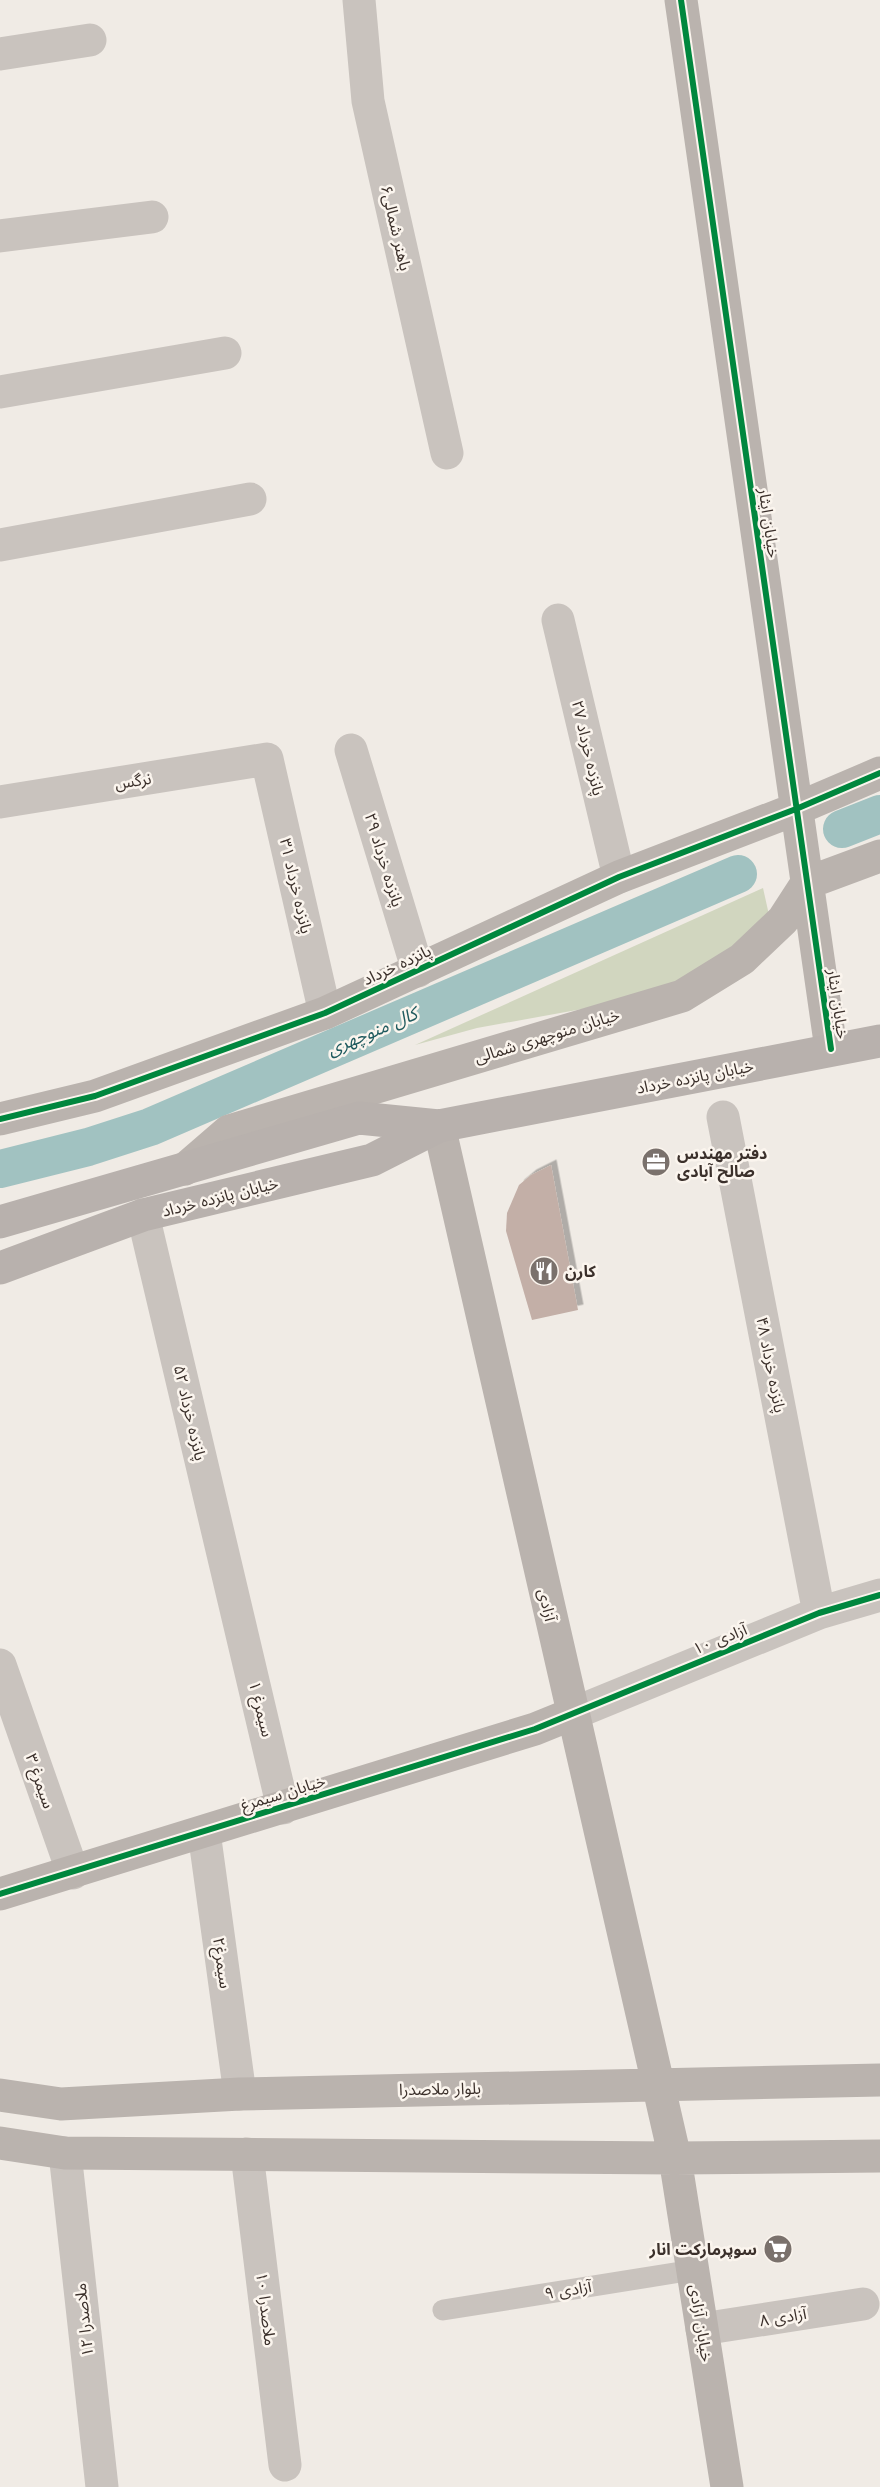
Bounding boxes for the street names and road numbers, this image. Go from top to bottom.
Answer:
street label: باهنر شمالی۶ [377,183,415,273]
street label: خیابان ایثار [755,486,783,559]
street label: پانزده خرداد ۲۷ [567,698,608,798]
street label: نرگس [113,769,153,793]
street label: پانزده خرداد ۲۹ [360,811,407,910]
street label: پانزده خرداد ۳۱ [275,836,316,936]
street label: پانزده خرداد [360,941,435,990]
street label: خیابان ایثار [824,967,852,1040]
street label: خیابان منوچهری شمالی [472,1005,622,1068]
street label: خیابان پانزده خرداد [635,1056,755,1099]
street label: خیابان پانزده خرداد [160,1173,280,1222]
street label: پانزده خرداد ۴۸ [751,1315,790,1415]
street label: پانزده خرداد ۵۲ [169,1363,210,1463]
street label: آزادی [534,1587,560,1624]
street label: آزادی ۱۰ [690,1619,751,1658]
street label: سیمرغ ۱ [242,1679,277,1740]
street label: سیمرغ ۳ [19,1751,58,1812]
street label: خیابان سیمرغ [238,1771,329,1818]
street label: سیمرغ۲ [206,1936,235,1990]
street label: بلوار ملاصدرا [399,2079,481,2099]
street label: ملاصدرا ۱۰ [252,2271,280,2347]
street label: آزادی ۹ [543,2277,594,2303]
street label: ملاصدرا ۱۲ [71,2282,97,2358]
street label: خیابان آزادی [685,2283,717,2363]
street label: آزادی ۸ [758,2304,809,2330]

